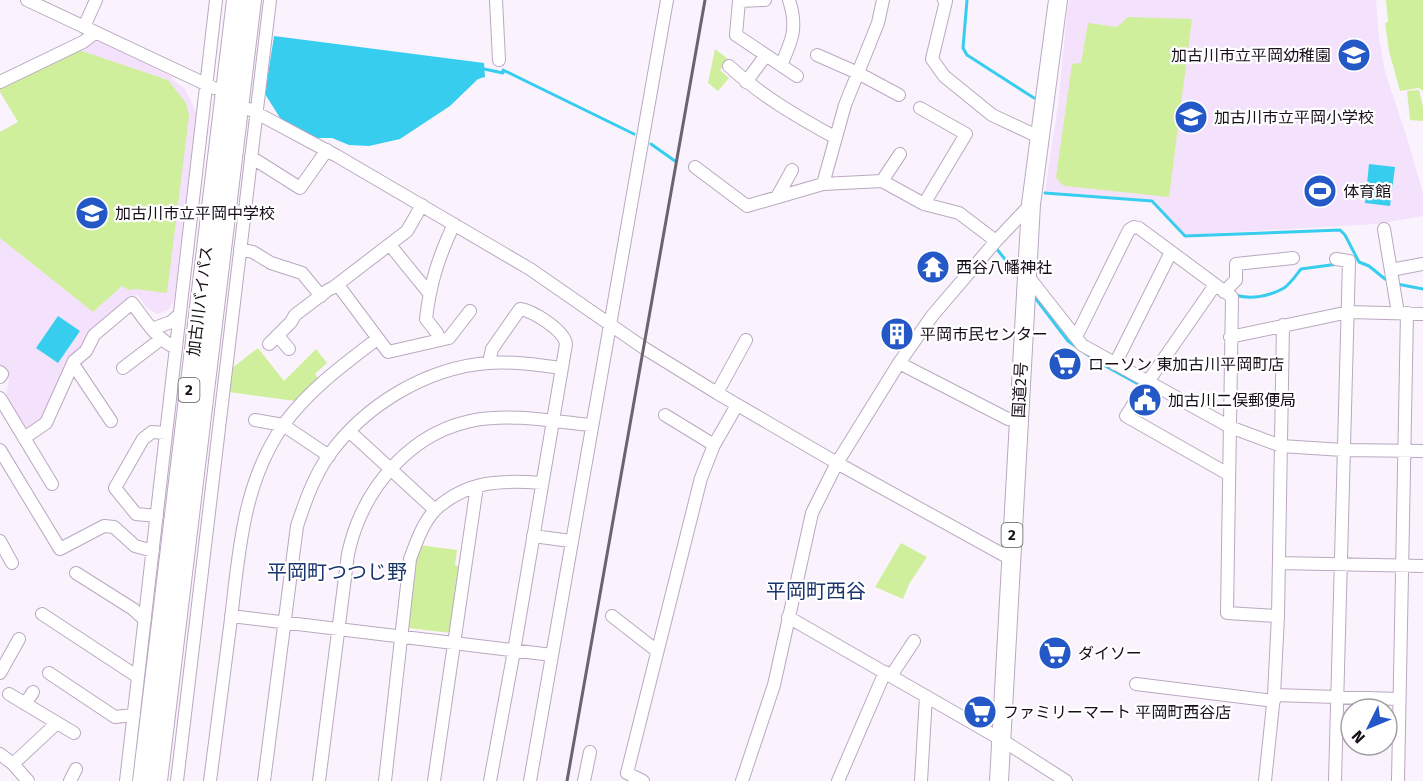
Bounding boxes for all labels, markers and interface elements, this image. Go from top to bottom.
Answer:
school or university icon: 加古川市立平岡幼稚園 [1336,37,1372,73]
place label: 加古川市立平岡幼稚園 [1171,46,1331,65]
school or university icon: 加古川市立平岡小学校 [1173,99,1209,135]
place label: 加古川市立平岡小学校 [1214,108,1374,127]
sports icon: 体育館 [1302,173,1338,209]
place label: 体育館 [1343,182,1391,201]
school or university icon: 加古川市立平岡中学校 [74,195,110,231]
place label: 加古川市立平岡中学校 [115,204,275,223]
street label: 加古川バイパス [184,244,216,358]
temple icon: 西谷八幡神社 [915,249,951,285]
place label: 西谷八幡神社 [956,258,1052,277]
building icon: 平岡市民センター [879,316,915,352]
place label: 平岡市民センター [920,325,1048,344]
supermarket icon: ローソン 東加古川平岡町店 [1047,346,1083,382]
place label: ローソン 東加古川平岡町店 [1088,355,1284,374]
street label: 国道2号 [1009,362,1031,418]
road number: 2 [178,378,200,402]
public building icon: 加古川二俣郵便局 [1127,382,1163,418]
place label: 加古川二俣郵便局 [1168,391,1296,410]
road number: 2 [1002,523,1022,547]
district label: 平岡町つつじ野 [267,560,407,584]
district label: 平岡町西谷 [766,579,866,603]
supermarket icon: ダイソー [1037,635,1073,671]
place label: ダイソー [1078,644,1142,663]
supermarket icon: ファミリーマート 平岡町西谷店 [962,694,998,730]
north arrow [1339,697,1399,757]
place label: ファミリーマート 平岡町西谷店 [1003,703,1231,722]
text: N [1348,727,1369,747]

